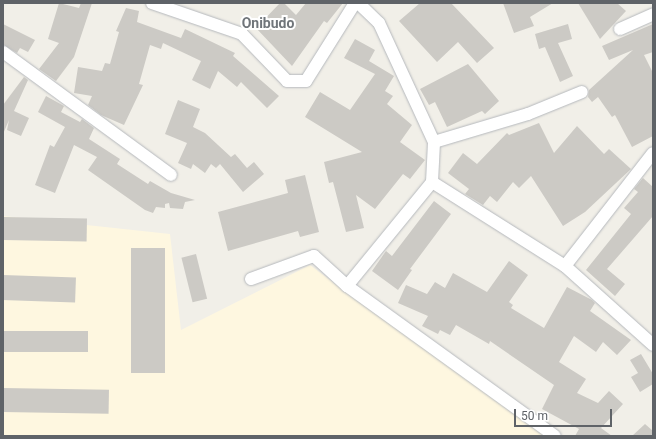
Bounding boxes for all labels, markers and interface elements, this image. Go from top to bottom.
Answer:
district label: Onibudo [242,15,294,31]
scale bar [516,401,614,427]
text: 50 m [521,409,548,423]

